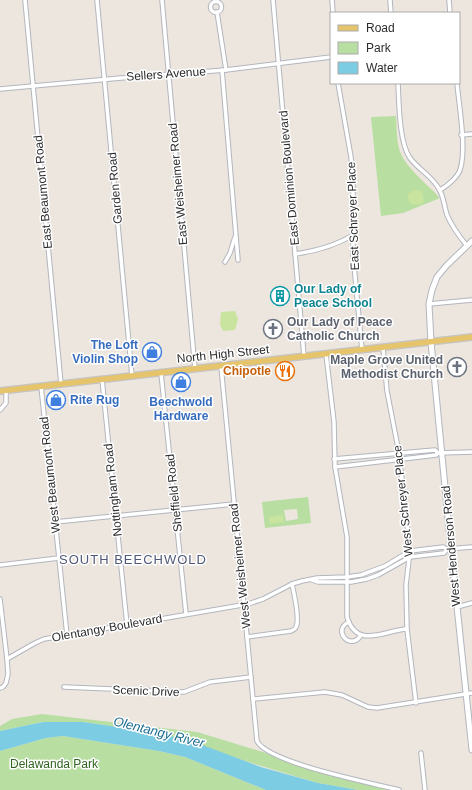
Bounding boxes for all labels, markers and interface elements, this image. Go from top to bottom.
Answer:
legend [330,12,460,84]
text: Road [366,21,395,35]
text: Park [366,41,392,55]
text: Water [366,61,398,75]
street label: Sellers Avenue [126,64,207,84]
street label: East Dominion Boulevard [276,110,302,246]
street label: East Weisheimer Road [166,122,190,246]
street label: East Beaumont Road [31,135,55,249]
street label: Garden Road [105,152,125,224]
street label: East Schreyer Place [344,161,362,271]
place label: Our Lady of Peace School [294,282,372,310]
building icon: Our Lady of Peace School [269,285,291,307]
place label: Our Lady of Peace Catholic Church [287,315,393,343]
church icon: Our Lady of Peace Catholic Church [262,318,284,340]
place label: The Loft Violin Shop [72,338,138,366]
shop icon: The Loft Violin Shop [141,341,163,363]
street label: North High Street [176,342,270,366]
place label: Maple Grove United Methodist Church [330,353,443,381]
church icon: Maple Grove United Methodist Church [446,356,468,378]
restaurant icon: Chipotle [274,360,296,382]
place label: Chipotle [223,364,271,378]
shop icon: Beechwold Hardware [170,371,192,393]
shop icon: Rite Rug [45,389,67,411]
place label: Rite Rug [70,393,119,407]
place label: Beechwold Hardware [149,395,213,423]
street label: West Beaumont Road [37,416,63,534]
street label: Nottingham Road [101,443,125,537]
street label: West Schreyer Place [390,444,416,557]
street label: Sheffield Road [163,453,185,533]
street label: West Henderson Road [439,485,463,607]
street label: West Weisheimer Road [226,503,254,629]
district label: SOUTH BEECHWOLD [59,552,207,567]
street label: Olentangy Boulevard [51,611,163,645]
street label: Scenic Drive [112,683,180,699]
water label: Olentangy River [112,713,207,751]
park label: Delawanda Park [10,757,99,771]

